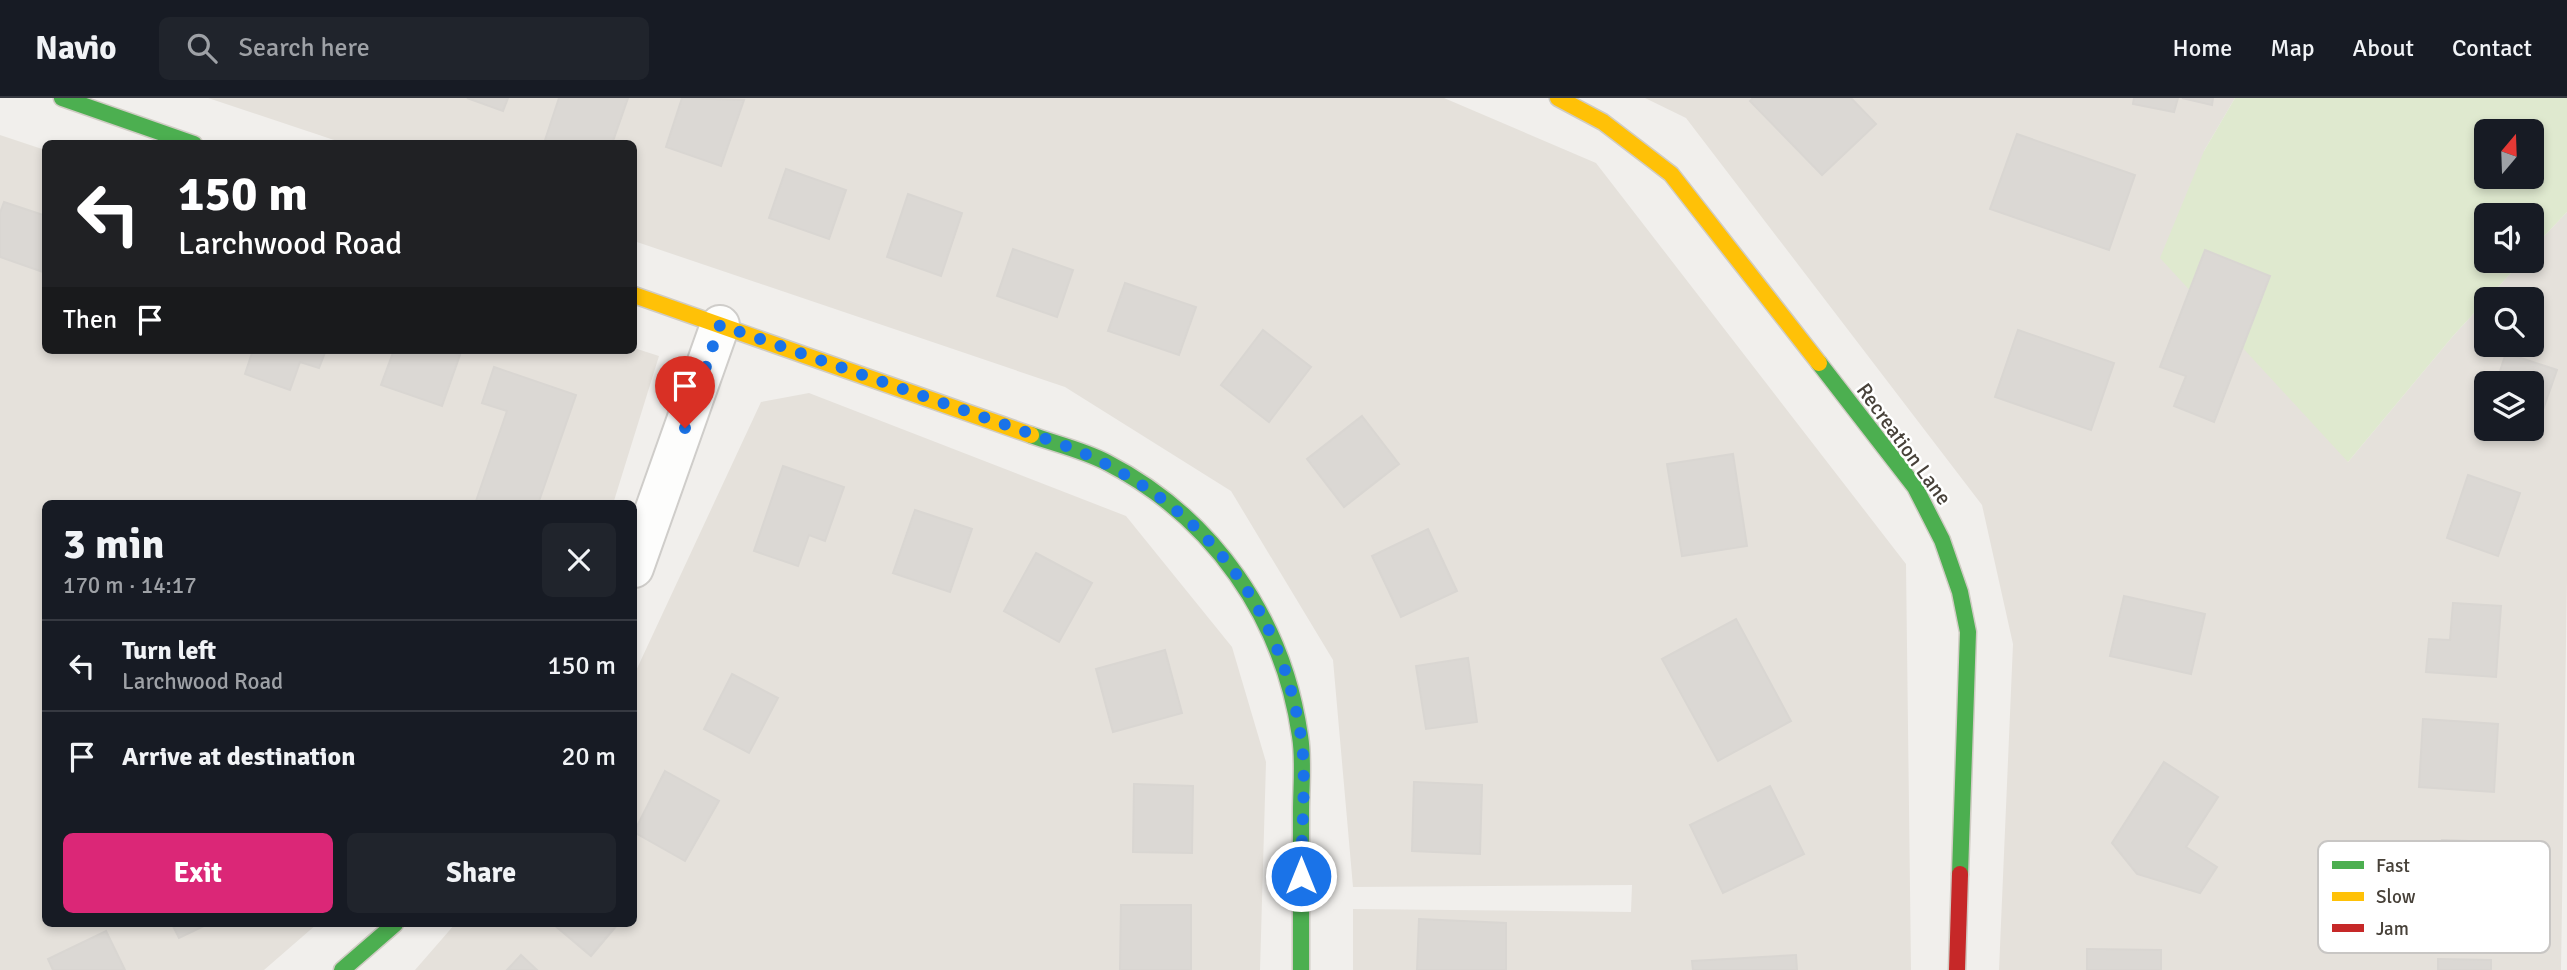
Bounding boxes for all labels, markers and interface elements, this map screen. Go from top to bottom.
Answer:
search box [159,17,649,80]
text: Navio [35,28,117,69]
icon: search [183,29,221,67]
text: Search here [239,32,370,64]
text: Home [2172,33,2232,63]
text: Map [2270,33,2315,63]
text: About [2353,33,2414,63]
text: Contact [2452,33,2532,63]
north arrow [2474,119,2544,189]
map controls [2474,119,2544,441]
text: 150 m [178,164,308,224]
icon: left [63,168,154,259]
button: sound [2474,203,2544,273]
text: Larchwood Road [178,224,402,263]
button: search [2474,287,2544,357]
icon: arrive [131,301,169,339]
text: Then [63,304,117,336]
pin [655,356,715,428]
icon: arrive [666,367,704,405]
button: layers [2474,371,2544,441]
street label: Recreation Lane [1851,378,1957,510]
text: 3 min [63,519,164,570]
button: close [542,523,616,597]
text: 170 m · 14:17 [63,571,197,600]
text: Turn left [122,635,216,667]
icon: left [63,647,101,685]
text: 150 m [547,650,616,682]
text: Larchwood Road [122,667,283,696]
icon: arrive [63,738,101,776]
text: Arrive at destination [122,741,355,773]
text: 20 m [561,741,616,773]
button: Exit [63,833,333,913]
button: Share [347,833,616,913]
position arrow [1264,839,1338,913]
legend [2318,841,2550,953]
text: Fast [2376,854,2410,878]
text: Slow [2376,885,2416,909]
text: Jam [2376,917,2409,941]

